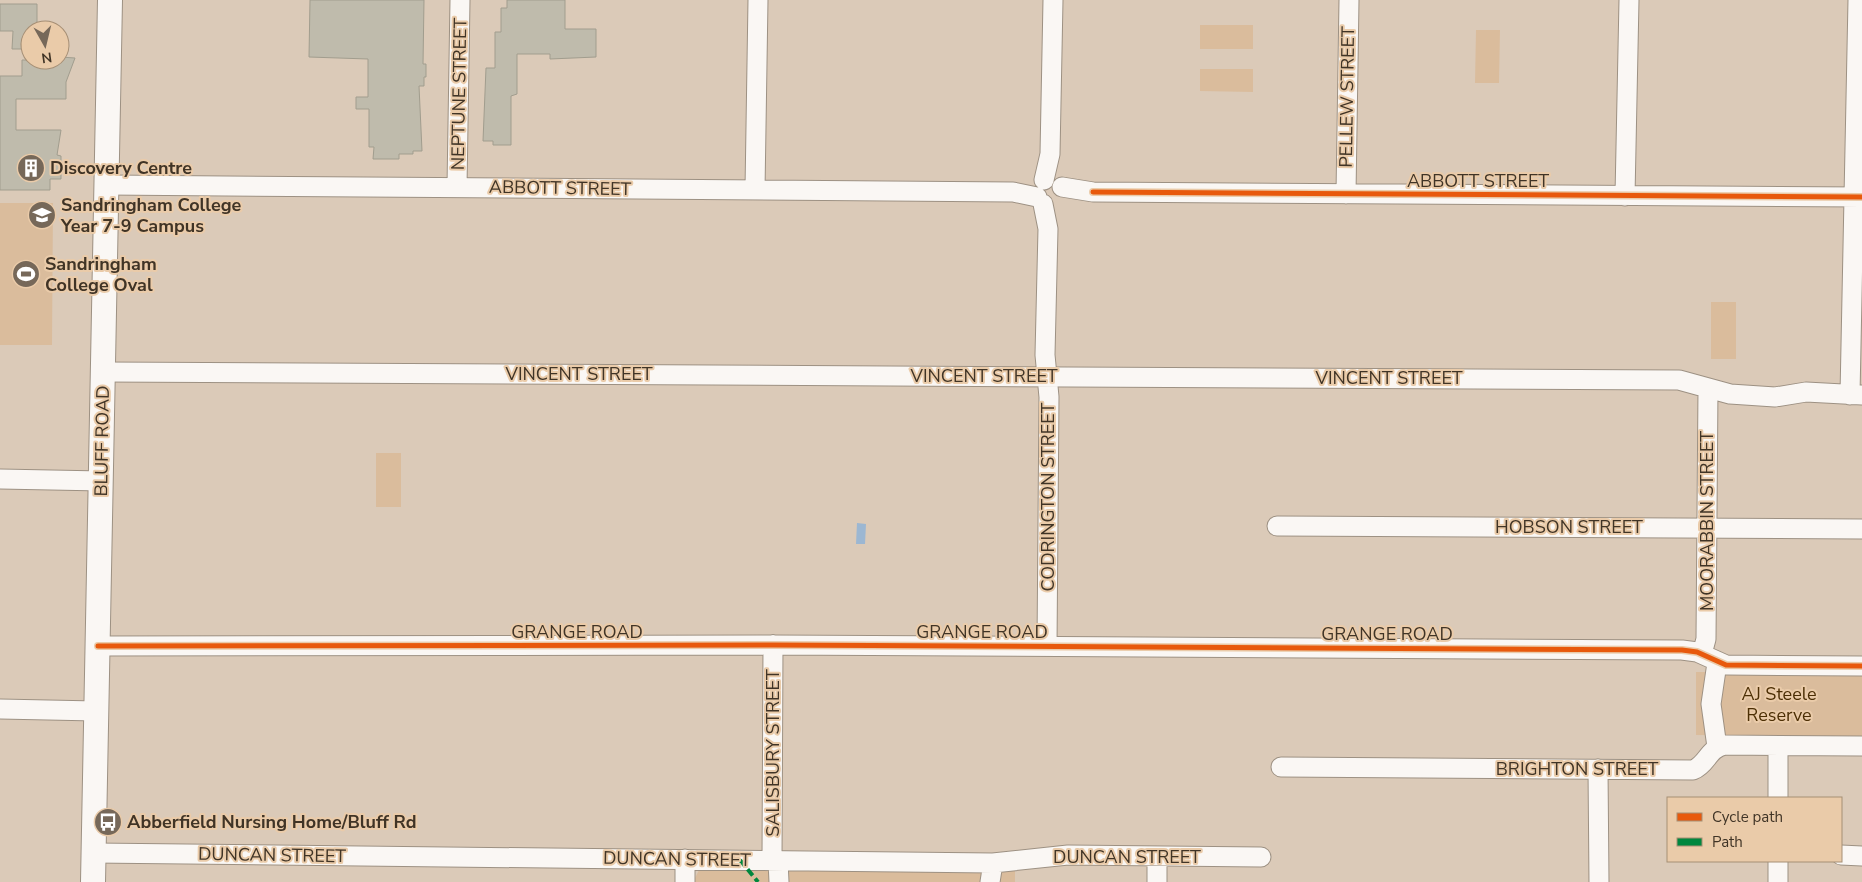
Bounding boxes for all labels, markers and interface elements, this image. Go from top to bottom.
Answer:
street label: NEPTUNE STREET [446,17,472,170]
north arrow [20,20,70,70]
street label: PELLEW STREET [1334,26,1360,168]
text: N [40,47,53,68]
building icon: Discovery Centre [16,153,46,183]
place label: Discovery Centre [50,156,192,180]
street label: ABBOTT STREET [1407,169,1549,193]
street label: ABBOTT STREET [489,175,631,201]
place label: Sandringham College Year 7-9 Campus [60,193,242,238]
school or university icon: Sandringham College Year 7-9 Campus [27,200,57,230]
place label: Sandringham College Oval [45,252,157,297]
sports icon: Sandringham College Oval [11,259,41,289]
street label: VINCENT STREET [505,362,653,386]
street label: VINCENT STREET [910,364,1058,388]
street label: VINCENT STREET [1315,366,1463,390]
street label: BLUFF ROAD [89,385,115,497]
street label: CODRINGTON STREET [1036,402,1060,591]
street label: MOORABBIN STREET [1695,431,1719,611]
street label: HOBSON STREET [1495,515,1643,539]
street label: GRANGE ROAD [511,620,643,644]
street label: GRANGE ROAD [916,620,1048,644]
street label: GRANGE ROAD [1321,622,1453,646]
street label: SALISBURY STREET [761,669,785,837]
park label: AJ Steele Reserve [1741,682,1817,727]
street label: BRIGHTON STREET [1496,757,1658,781]
legend [1667,797,1842,862]
bus stop icon: Abberfield Nursing Home/Bluff Rd [93,807,123,837]
text: Cycle path [1712,807,1783,827]
place label: Abberfield Nursing Home/Bluff Rd [127,810,417,834]
text: Path [1712,832,1743,852]
street label: DUNCAN STREET [198,842,346,868]
street label: DUNCAN STREET [1053,845,1201,869]
street label: DUNCAN STREET [603,846,751,872]

